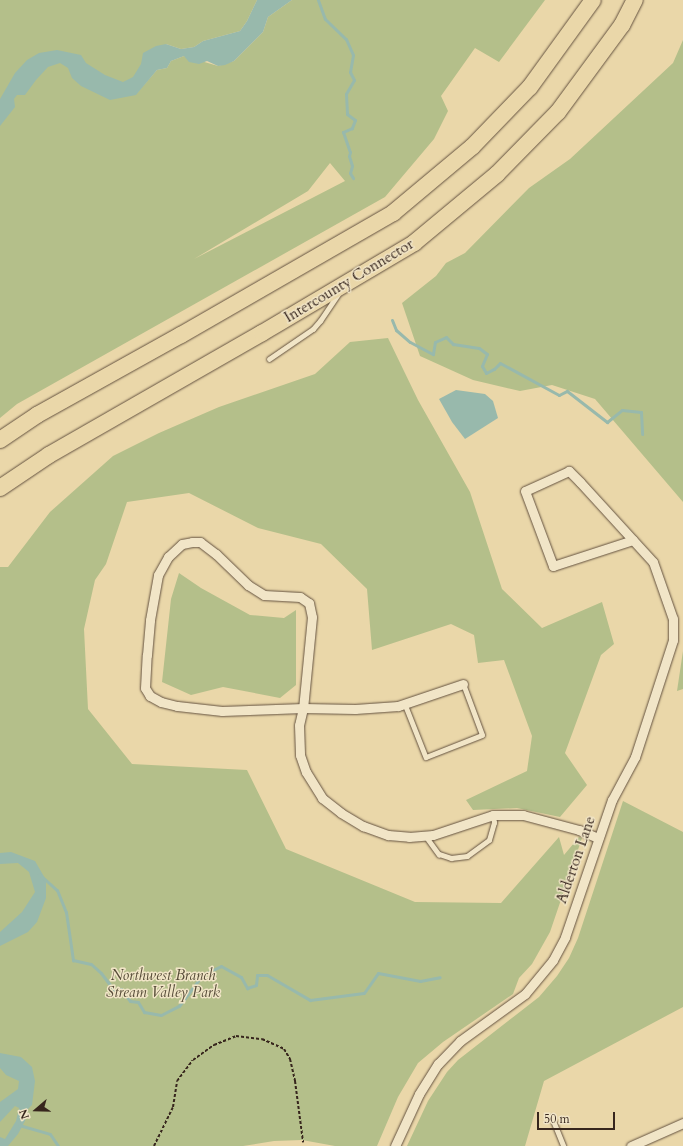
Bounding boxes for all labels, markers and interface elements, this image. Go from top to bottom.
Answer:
street label: Intercounty Connector [281,235,417,327]
street label: Alderton Lane [553,814,599,906]
park label: Northwest Branch Stream Valley Park [106,966,220,1001]
north arrow [16,1090,56,1130]
scale bar [539,1104,617,1130]
text: N [16,1107,33,1121]
text: 50 m [544,1111,570,1127]

